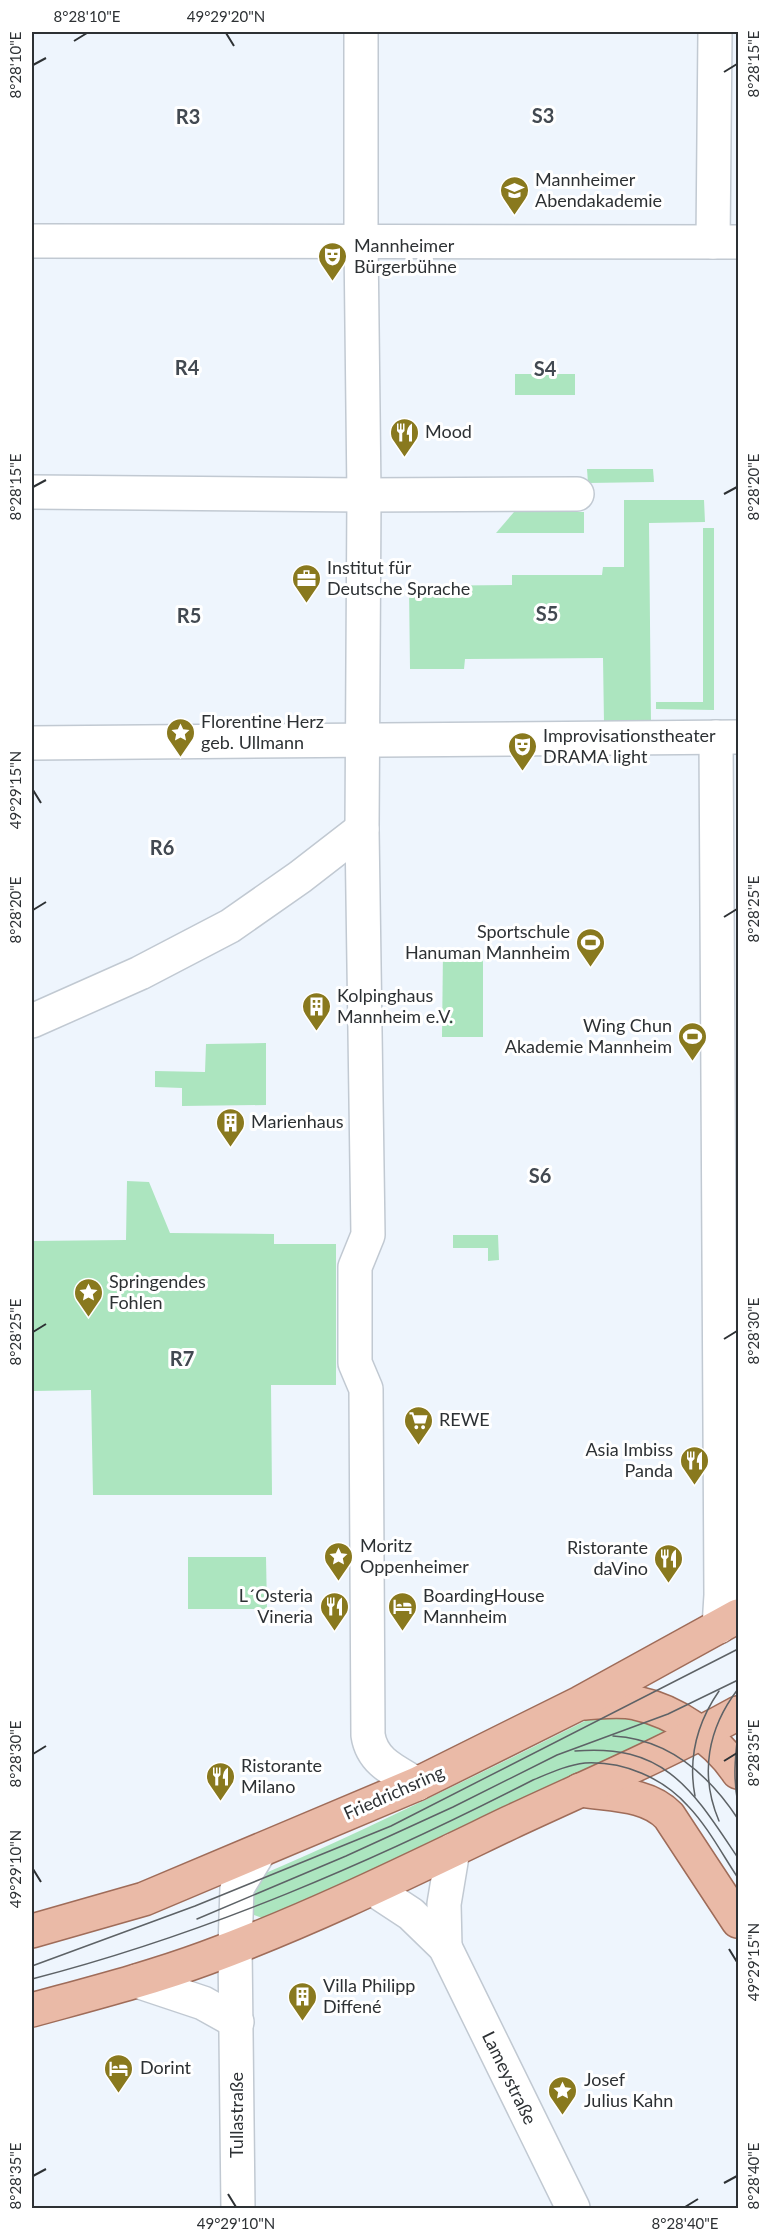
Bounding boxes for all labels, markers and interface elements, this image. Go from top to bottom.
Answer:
text: 8°28'10"E [54,7,121,25]
text: 49°29'20"N [187,7,265,25]
text: 8°28'15"E [744,31,762,98]
text: 8°28'10"E [6,32,24,99]
district label: S3 [532,103,554,127]
district label: R3 [176,104,200,128]
place label: Mannheimer Abendakademie [535,168,662,211]
school or university icon: Mannheimer Abendakademie [498,174,530,216]
place label: Mannheimer Bürgerbühne [354,234,457,277]
theatre icon: Mannheimer Bürgerbühne [317,240,349,282]
district label: R4 [175,355,200,379]
district label: S4 [534,356,557,380]
restaurant icon: Mood [388,416,420,458]
place label: Mood [425,420,472,442]
text: 8°28'15"E [6,454,24,521]
text: 8°28'20"E [744,454,762,521]
place label: Institut für Deutsche Sprache [327,556,470,599]
office icon: Institut für Deutsche Sprache [290,562,322,604]
district label: S5 [536,601,558,625]
district label: R5 [177,603,201,627]
place label: Florentine Herz geb. Ullmann [201,710,324,753]
place icon: Florentine Herz geb. Ullmann [164,716,196,758]
place label: Improvisationstheater DRAMA light [543,724,716,767]
theatre icon: Improvisationstheater DRAMA light [506,730,538,772]
text: 49°29'15"N [6,751,24,829]
district label: R6 [150,835,174,859]
text: 8°28'25"E [744,876,762,943]
text: 8°28'20"E [6,877,24,944]
place label: Sportschule Hanuman Mannheim [405,920,570,963]
sports icon: Sportschule Hanuman Mannheim [575,926,607,968]
place label: Kolpinghaus Mannheim e.V. [337,984,453,1027]
building icon: Kolpinghaus Mannheim e.V. [300,990,332,1032]
place label: Wing Chun Akademie Mannheim [505,1014,672,1057]
sports icon: Wing Chun Akademie Mannheim [677,1020,709,1062]
building icon: Marienhaus [214,1106,246,1148]
place label: Marienhaus [251,1110,344,1132]
district label: S6 [529,1163,551,1187]
place label: Springendes Fohlen [109,1270,206,1313]
place icon: Springendes Fohlen [72,1276,104,1318]
text: 8°28'30"E [744,1298,762,1365]
text: 8°28'25"E [6,1299,24,1366]
district label: R7 [170,1346,194,1370]
supermarket icon: REWE [402,1404,434,1446]
place label: REWE [439,1408,490,1430]
place label: Asia Imbiss Panda [585,1438,673,1481]
restaurant icon: Asia Imbiss Panda [678,1444,710,1486]
place label: Moritz Oppenheimer [360,1534,469,1577]
place label: Ristorante daVino [567,1536,648,1579]
place icon: Moritz Oppenheimer [323,1540,355,1582]
restaurant icon: Ristorante daVino [653,1542,685,1584]
place label: L´Osteria Vineria [239,1584,313,1627]
place label: BoardingHouse Mannheim [423,1584,544,1627]
restaurant icon: L´Osteria Vineria [318,1590,350,1632]
hotel icon: BoardingHouse Mannheim [386,1590,418,1632]
text: 8°28'35"E [744,1720,762,1787]
text: 8°28'30"E [6,1721,24,1788]
place label: Ristorante Milano [241,1754,322,1797]
restaurant icon: Ristorante Milano [204,1760,236,1802]
street label: Friedrichsring [340,1760,447,1824]
text: 49°29'10"N [6,1830,24,1908]
text: 49°29'15"N [744,1923,762,2001]
place label: Villa Philipp Diffené [323,1974,415,2017]
building icon: Villa Philipp Diffené [286,1980,318,2022]
street label: Lameystraße [478,2027,542,2128]
hotel icon: Dorint [103,2052,135,2094]
place label: Dorint [140,2056,192,2078]
place label: Josef Julius Kahn [584,2068,673,2111]
street label: Tullastraße [225,2072,247,2158]
place icon: Josef Julius Kahn [547,2074,579,2116]
text: 8°28'35"E [6,2143,24,2210]
text: 8°28'40"E [744,2143,762,2210]
text: 49°29'10"N [197,2214,275,2232]
text: 8°28'40"E [652,2214,719,2232]

